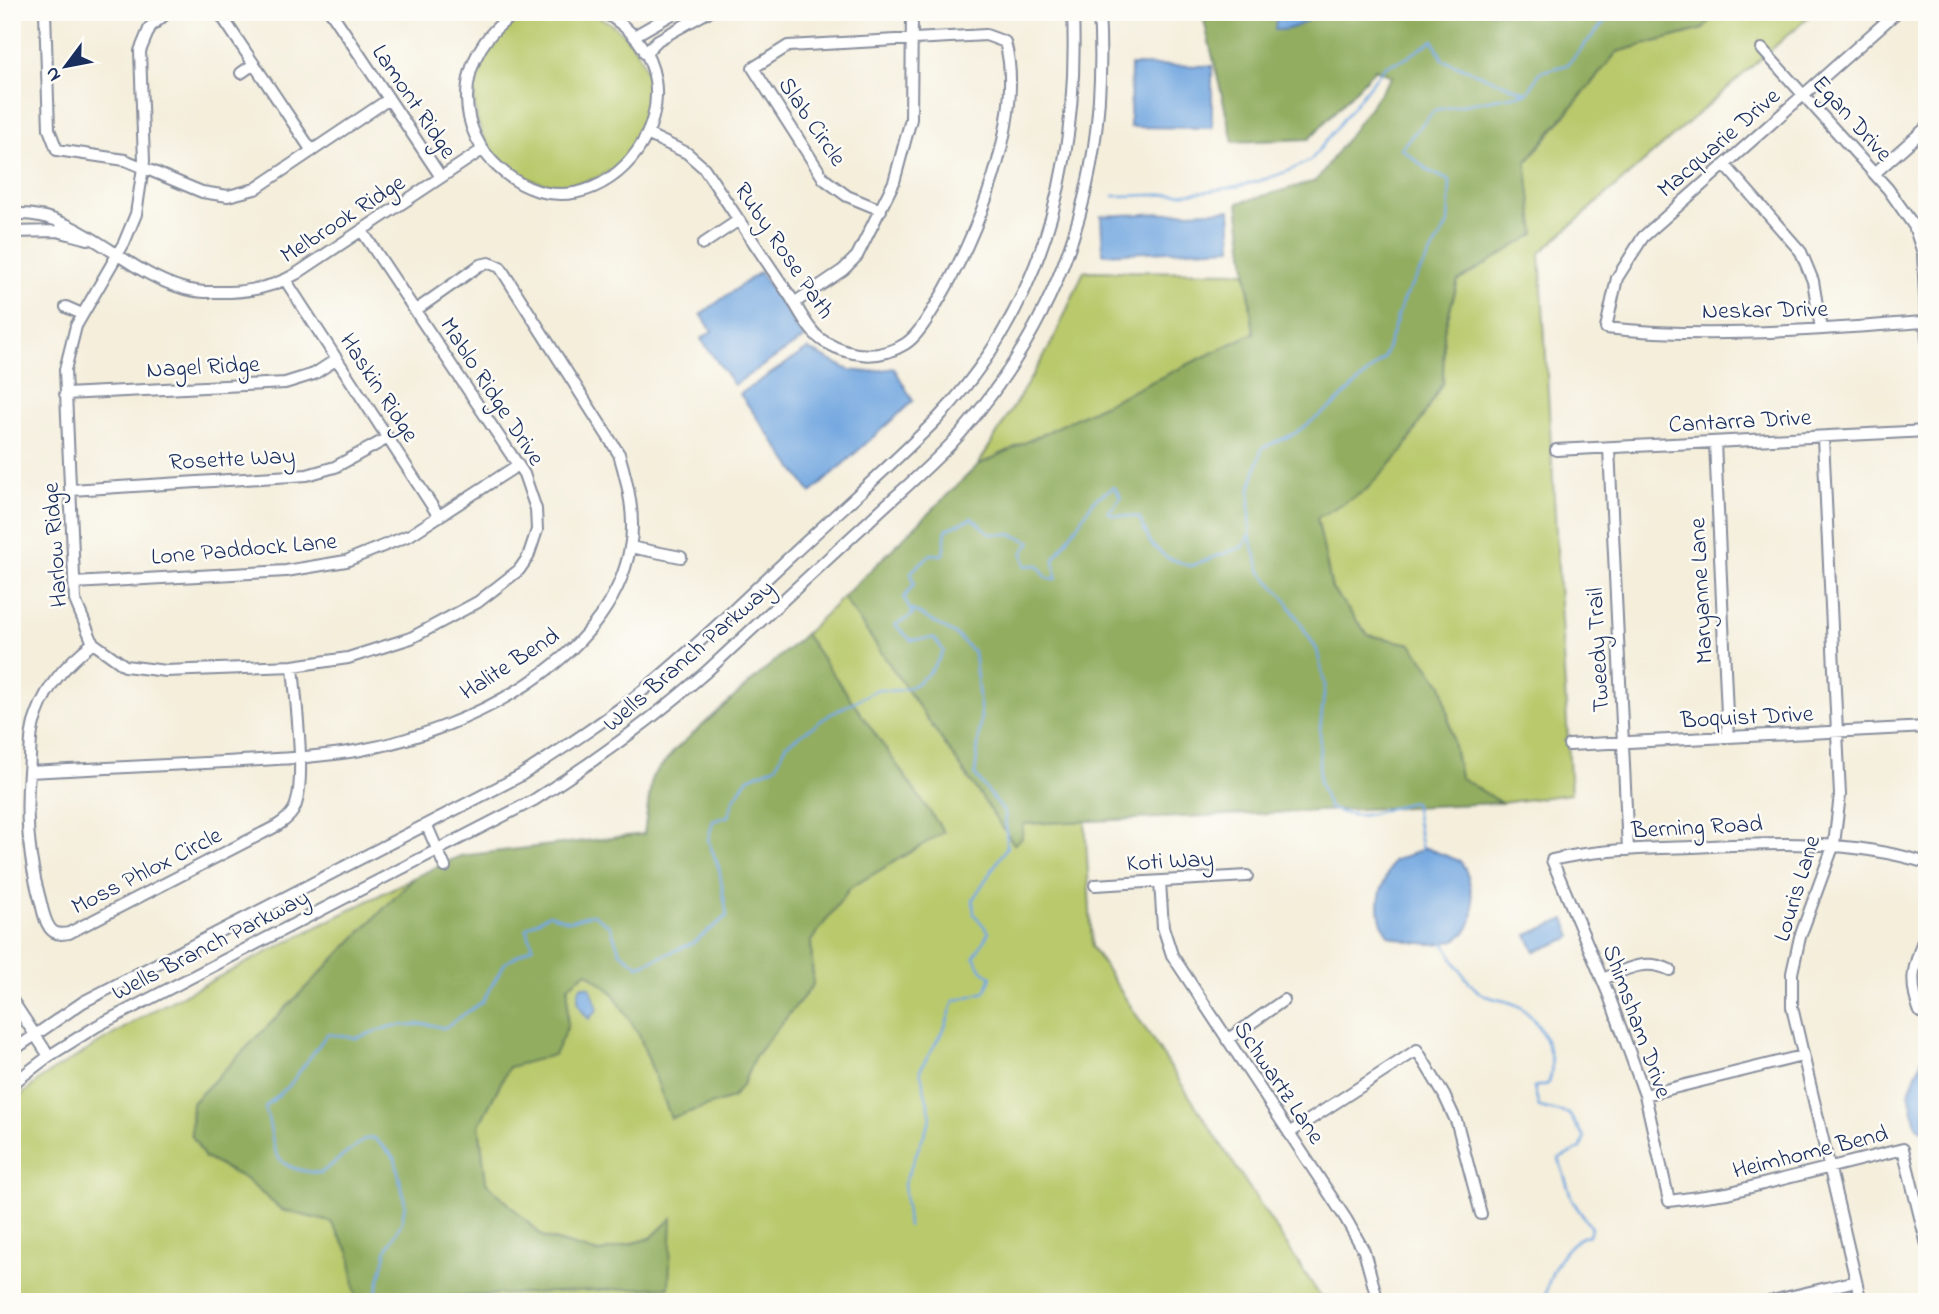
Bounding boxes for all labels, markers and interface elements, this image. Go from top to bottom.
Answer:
north arrow [32,32,102,102]
street label: Lamont Ridge [362,38,464,167]
text: N [39,61,69,86]
street label: Egan Drive [1803,68,1900,171]
street label: Slab Circle [768,71,854,174]
street label: Macquarie Drive [1650,80,1789,207]
street label: Melbrook Ridge [274,166,413,274]
street label: Ruby Rose Path [723,176,842,327]
street label: Neskar Drive [1702,293,1829,330]
street label: Mablo Ridge Drive [430,311,552,474]
street label: Haskin Ridge [329,327,427,450]
street label: Nagel Ridge [146,348,261,389]
street label: Cantarra Drive [1668,401,1813,444]
street label: Rosette Way [168,440,296,482]
street label: Harlow Ridge [35,481,78,609]
street label: Maryanne Lane [1681,517,1725,665]
street label: Lone Paddock Lane [150,525,339,576]
street label: Wells Branch Parkway [596,572,784,742]
street label: Tweedy Trail [1579,587,1621,713]
street label: Halite Bend [454,620,567,710]
street label: Boquist Drive [1679,698,1815,740]
street label: Berning Road [1630,808,1764,849]
street label: Moss Phlox Circle [66,819,229,925]
street label: Louris Lane [1766,831,1831,946]
street label: Koti Way [1126,843,1215,883]
street label: Wells Branch Parkway [106,881,316,1012]
street label: Shimsham Drive [1592,940,1680,1104]
street label: Schwartz Lane [1224,1015,1332,1152]
street label: Heimhome Bend [1729,1117,1893,1190]

